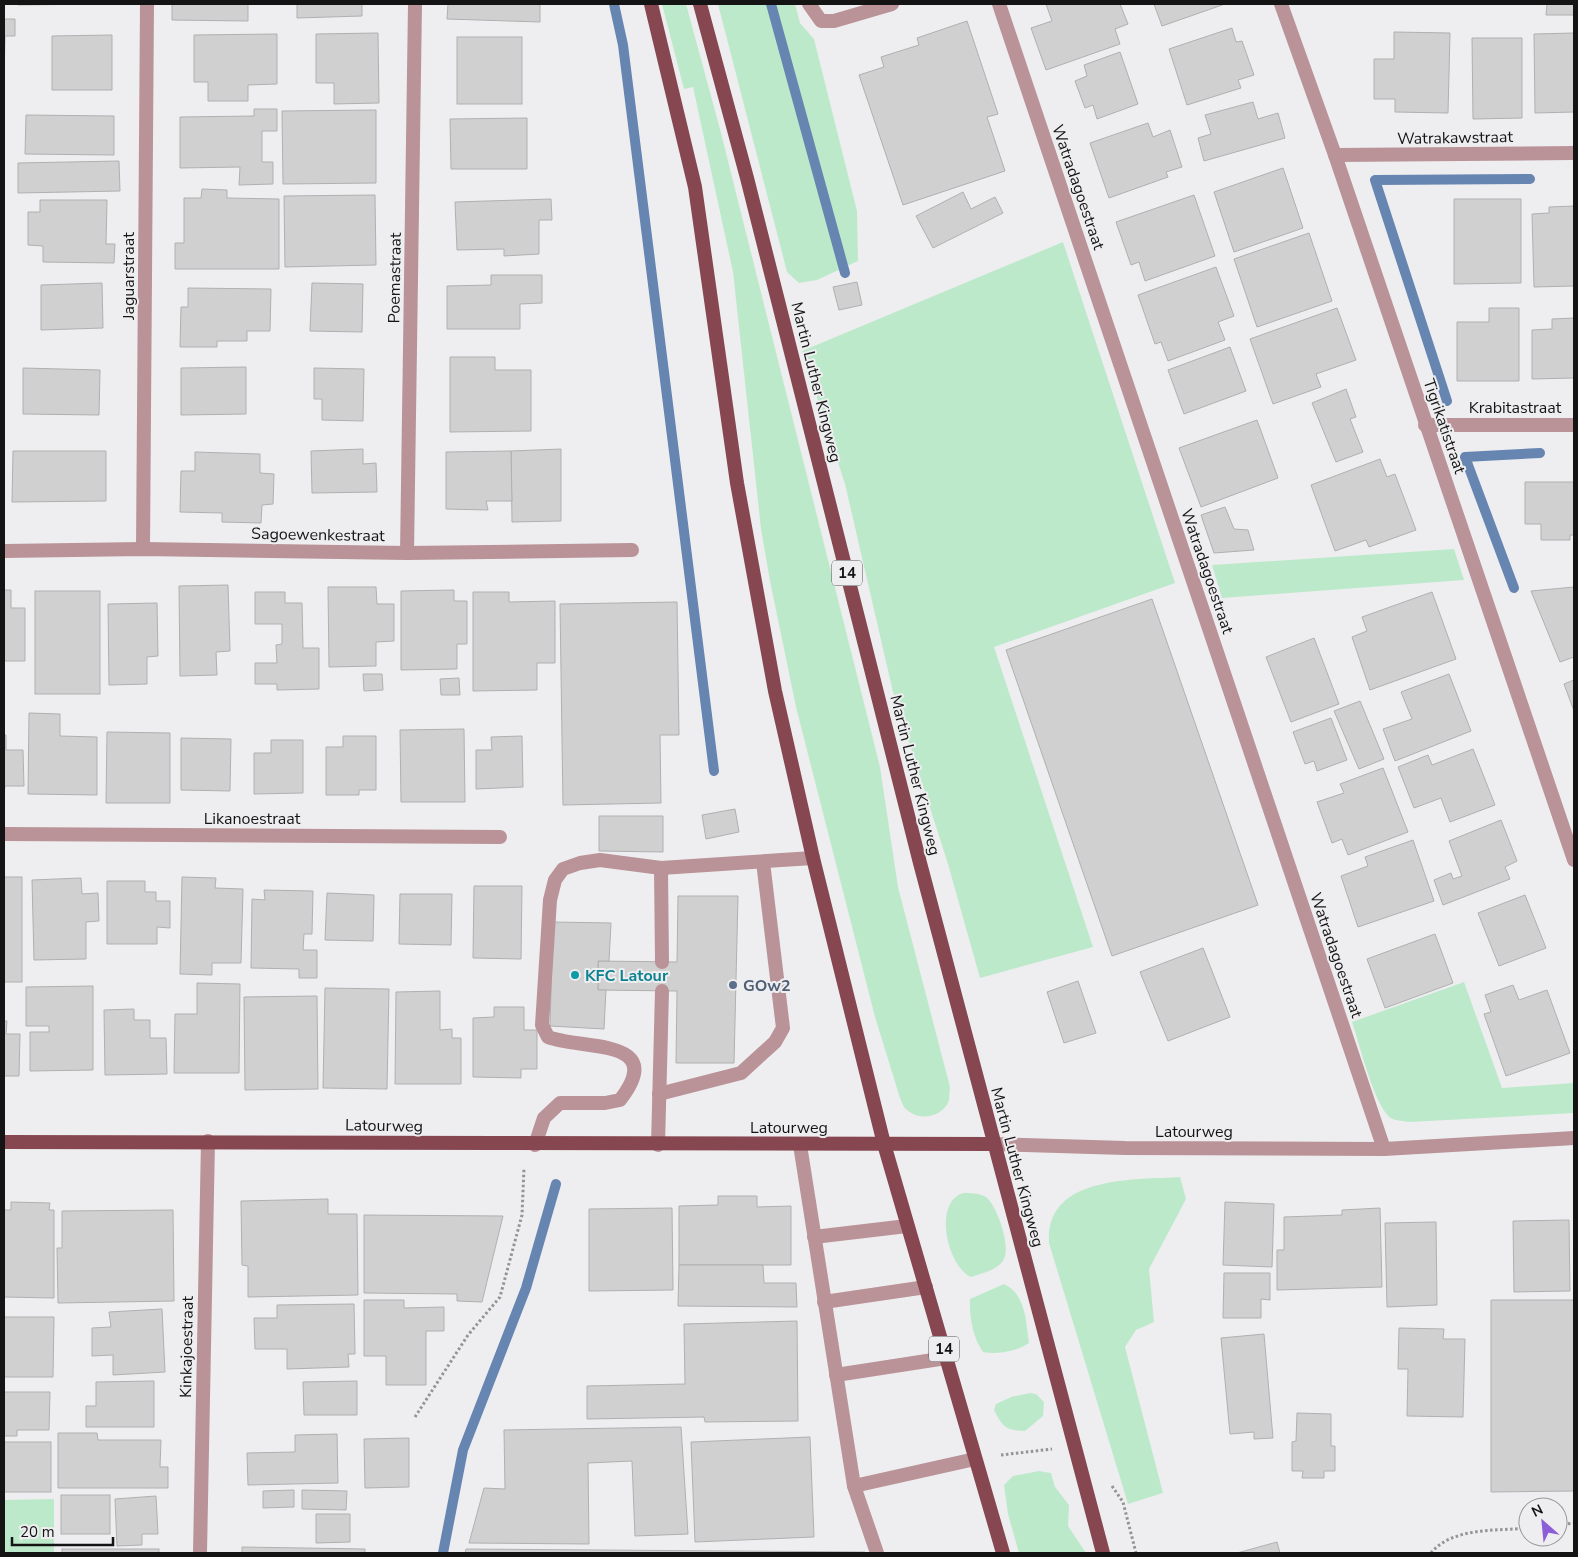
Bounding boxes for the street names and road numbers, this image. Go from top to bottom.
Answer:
street label: Watradagoestraat [1046,122,1110,253]
street label: Watrakawstraat [1397,126,1514,150]
street label: Jaguarstraat [118,232,140,321]
street label: Poemastraat [383,232,407,324]
street label: Martin Luther Kingweg [785,300,847,465]
street label: Tigrikatistraat [1417,376,1471,477]
street label: Krabitastraat [1469,397,1562,419]
street label: Watradagoestraat [1175,506,1239,637]
street label: Sagoewenkestraat [251,523,385,547]
road number: 14 [832,560,862,586]
street label: Martin Luther Kingweg [884,693,946,858]
street label: Likanoestraat [204,808,301,830]
street label: Watradagoestraat [1304,890,1368,1021]
street label: Martin Luther Kingweg [985,1085,1049,1250]
street label: Latourweg [345,1114,423,1138]
street label: Latourweg [750,1117,828,1139]
street label: Latourweg [1155,1121,1233,1143]
street label: Kinkajoestraat [175,1296,199,1398]
road number: 14 [929,1336,959,1362]

